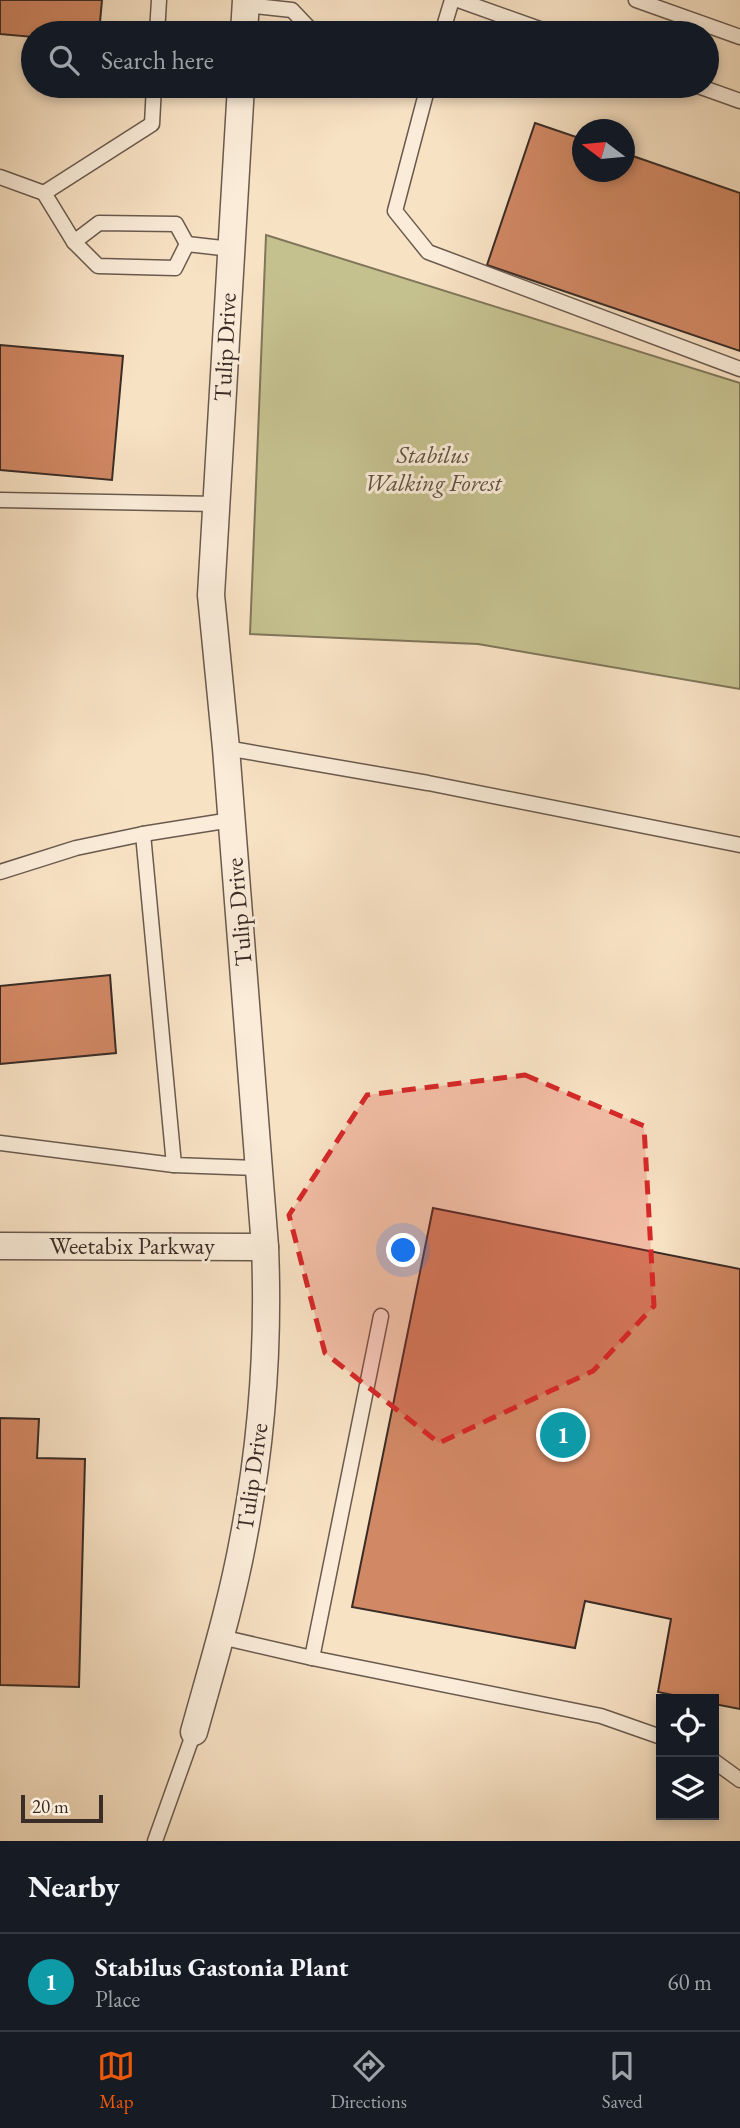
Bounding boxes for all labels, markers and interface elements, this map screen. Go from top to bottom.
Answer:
search box [21,21,719,98]
icon: search [45,41,83,79]
text: Search here [101,43,214,77]
north arrow [572,119,635,182]
street label: Tulip Drive [206,292,243,402]
park label: Stabilus Walking Forest [364,439,503,498]
street label: Tulip Drive [218,856,259,968]
street label: Weetabix Parkway [49,1230,215,1261]
your location [386,1233,420,1267]
pin: 1 [540,1409,586,1461]
street label: Tulip Drive [229,1421,274,1533]
map controls [656,1694,719,1820]
button: locate [656,1694,719,1757]
button: layers [656,1757,719,1820]
scale bar [21,1792,103,1824]
text: 20 m [32,1794,69,1819]
text: Nearby [28,1867,120,1906]
text: Stabilus Gastonia Plant [95,1950,349,1984]
text: 1 [45,1967,57,1997]
text: 60 m [667,1967,712,1997]
text: Place [95,1984,140,2014]
tab: Map [97,2047,135,2114]
tab: Directions [330,2047,407,2114]
tab: Saved [602,2047,643,2114]

